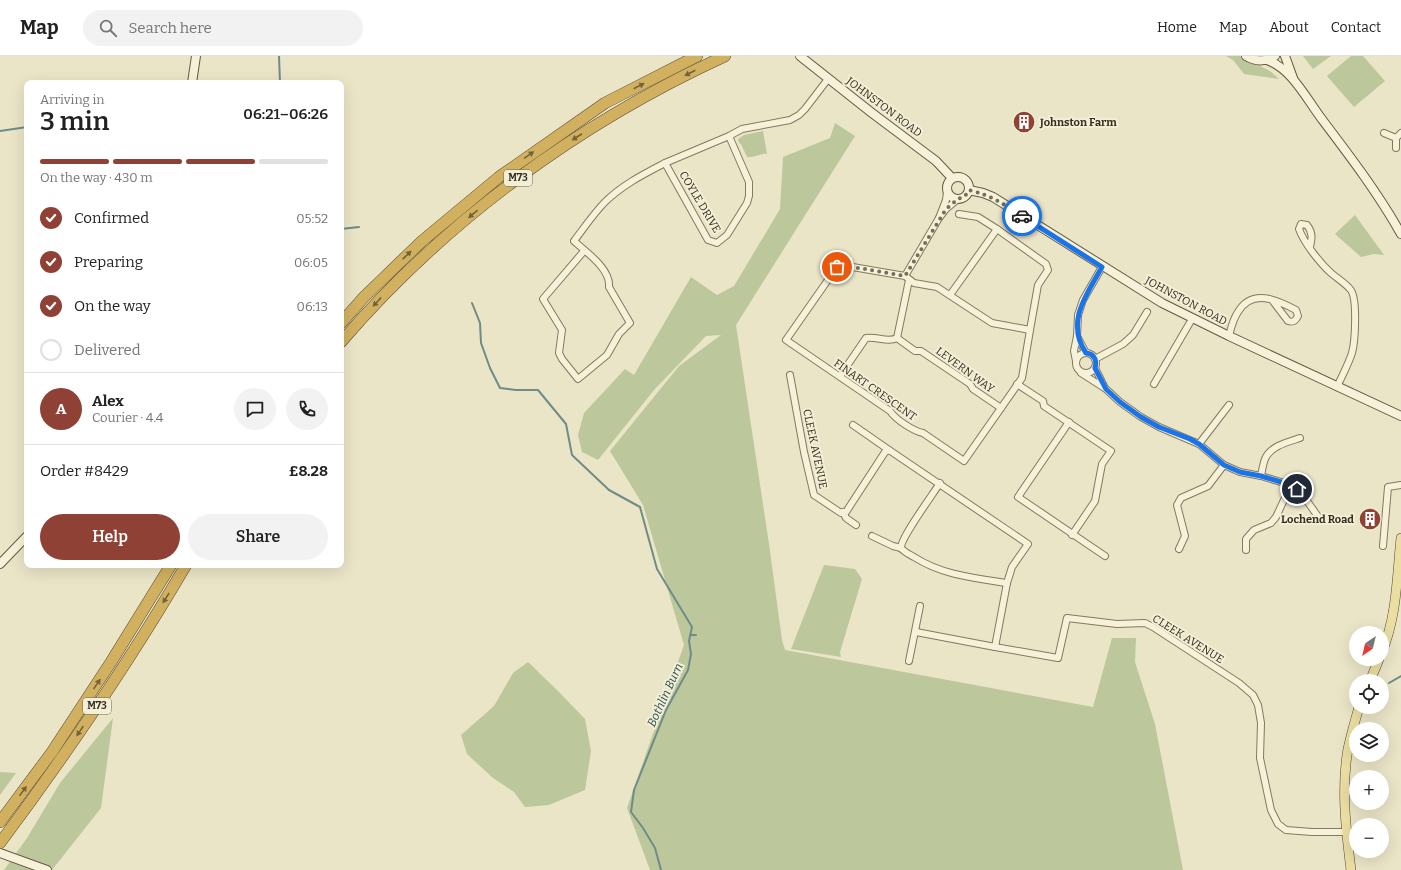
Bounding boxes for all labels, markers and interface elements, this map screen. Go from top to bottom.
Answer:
search box [83,10,363,46]
text: Map [20,16,59,39]
icon: search [97,17,119,39]
text: Search here [129,19,212,37]
text: Home [1157,19,1197,36]
text: Map [1219,19,1247,36]
text: About [1269,19,1309,36]
text: Contact [1331,19,1381,36]
one-way arrow [685,70,696,76]
street label: JOHNSTON ROAD [843,74,924,140]
one-way arrow [633,83,645,89]
text: Arriving in [40,92,105,107]
text: 06:21–06:26 [243,105,328,123]
text: 3 min [40,106,109,137]
building icon: Johnston Farm [1011,109,1037,135]
place label: Johnston Farm [1039,116,1117,129]
one-way arrow [572,133,582,141]
one-way arrow [524,151,535,159]
street label: COYLE DRIVE [677,169,724,235]
text: On the way · 430 m [40,170,153,185]
road number: M73 [504,170,532,186]
courier [1002,196,1042,236]
icon: car [1011,205,1033,227]
icon: check [40,207,62,229]
text: Confirmed [74,209,149,227]
one-way arrow [468,210,478,219]
text: 05:52 [296,211,328,226]
pin [820,250,854,284]
icon: check [40,251,62,273]
one-way arrow [402,251,412,260]
text: Preparing [74,253,143,271]
text: 06:05 [294,255,328,270]
icon: bag [826,256,848,278]
street label: JOHNSTON ROAD [1142,273,1229,328]
icon: check [40,295,62,317]
text: On the way [74,297,151,315]
one-way arrow [373,297,382,307]
text: 06:13 [297,299,328,314]
text: Delivered [74,341,141,359]
street label: LEVERN WAY [933,344,998,396]
street label: FINART CRESCENT [831,357,919,424]
button: chat [234,388,276,430]
button: phone [286,388,328,430]
text: Alex [92,392,124,410]
text: A [56,400,66,418]
street label: CLEEK AVENUE [800,408,830,490]
text: Courier · 4.4 [92,410,163,425]
text: Order #8429 [40,462,129,480]
text: £8.28 [289,462,328,480]
pin [1280,472,1314,506]
icon: home [1286,478,1308,500]
building icon: Lochend Road [1357,506,1383,532]
place label: Lochend Road [1281,513,1354,526]
button: Help [40,514,180,560]
button: Share [188,514,328,560]
one-way arrow [162,593,170,603]
street label: CLEEK AVENUE [1150,612,1226,666]
north arrow [1349,626,1389,666]
map controls [1349,626,1389,858]
water label: Bothlin Burn [644,661,686,729]
button: locate [1349,674,1389,714]
one-way arrow [93,679,101,689]
road number: M73 [83,698,111,714]
button: layers [1349,722,1389,762]
one-way arrow [76,726,84,736]
button: + [1349,770,1389,810]
one-way arrow [19,785,27,796]
button: − [1349,818,1389,858]

